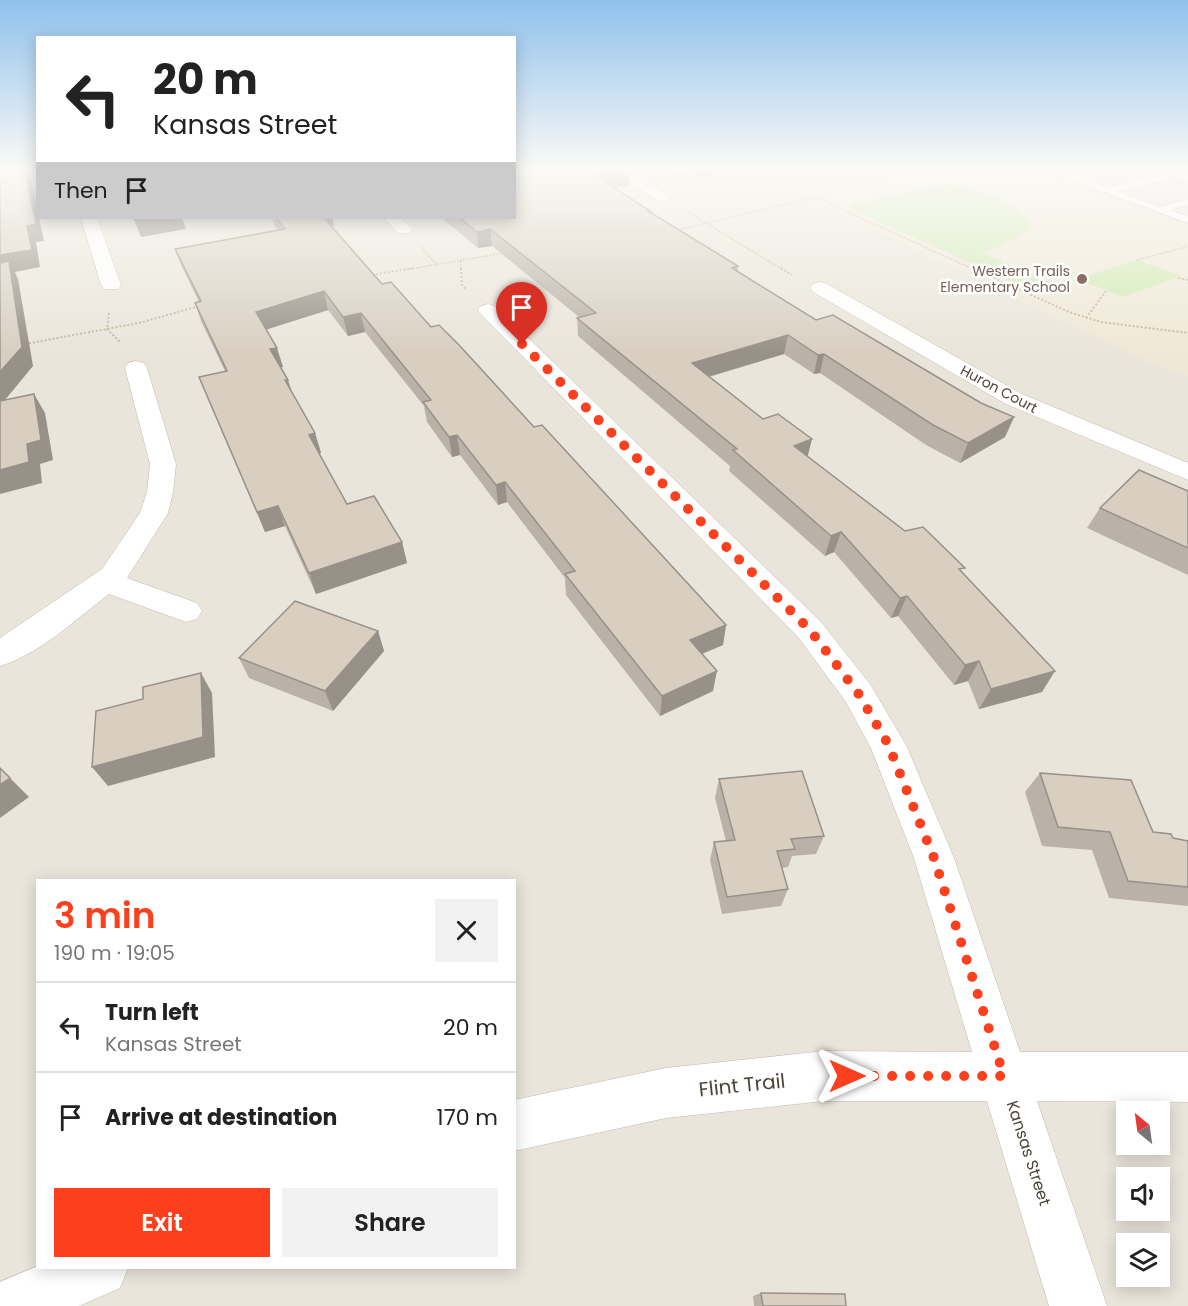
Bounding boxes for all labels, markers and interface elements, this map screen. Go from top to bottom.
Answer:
text: 20 m [153,50,258,109]
icon: left [54,60,132,138]
text: Kansas Street [153,106,337,143]
icon: arrive [120,174,153,207]
text: Then [54,175,108,206]
place label: Western Trails Elementary School [940,261,1070,297]
marker: Western Trails Elementary School [1075,272,1089,286]
pin [496,282,547,344]
icon: arrive [505,291,538,324]
street label: Huron Court [957,360,1041,418]
text: 3 min [54,890,156,941]
button: close [435,899,498,962]
text: 190 m · 19:05 [54,939,175,967]
text: Turn left [105,997,199,1028]
icon: left [54,1011,87,1044]
text: 20 m [443,1012,498,1043]
text: Kansas Street [105,1030,242,1058]
position arrow [815,1044,879,1108]
street label: Flint Trail [697,1067,787,1103]
street label: Kansas Street [1001,1098,1056,1209]
icon: arrive [54,1101,87,1134]
north arrow [1116,1101,1170,1155]
map controls [1116,1101,1170,1287]
text: Arrive at destination [105,1102,337,1133]
text: 170 m [437,1102,498,1133]
button: sound [1116,1167,1170,1221]
button: Exit [54,1188,270,1257]
button: Share [282,1188,498,1257]
button: layers [1116,1233,1170,1287]

